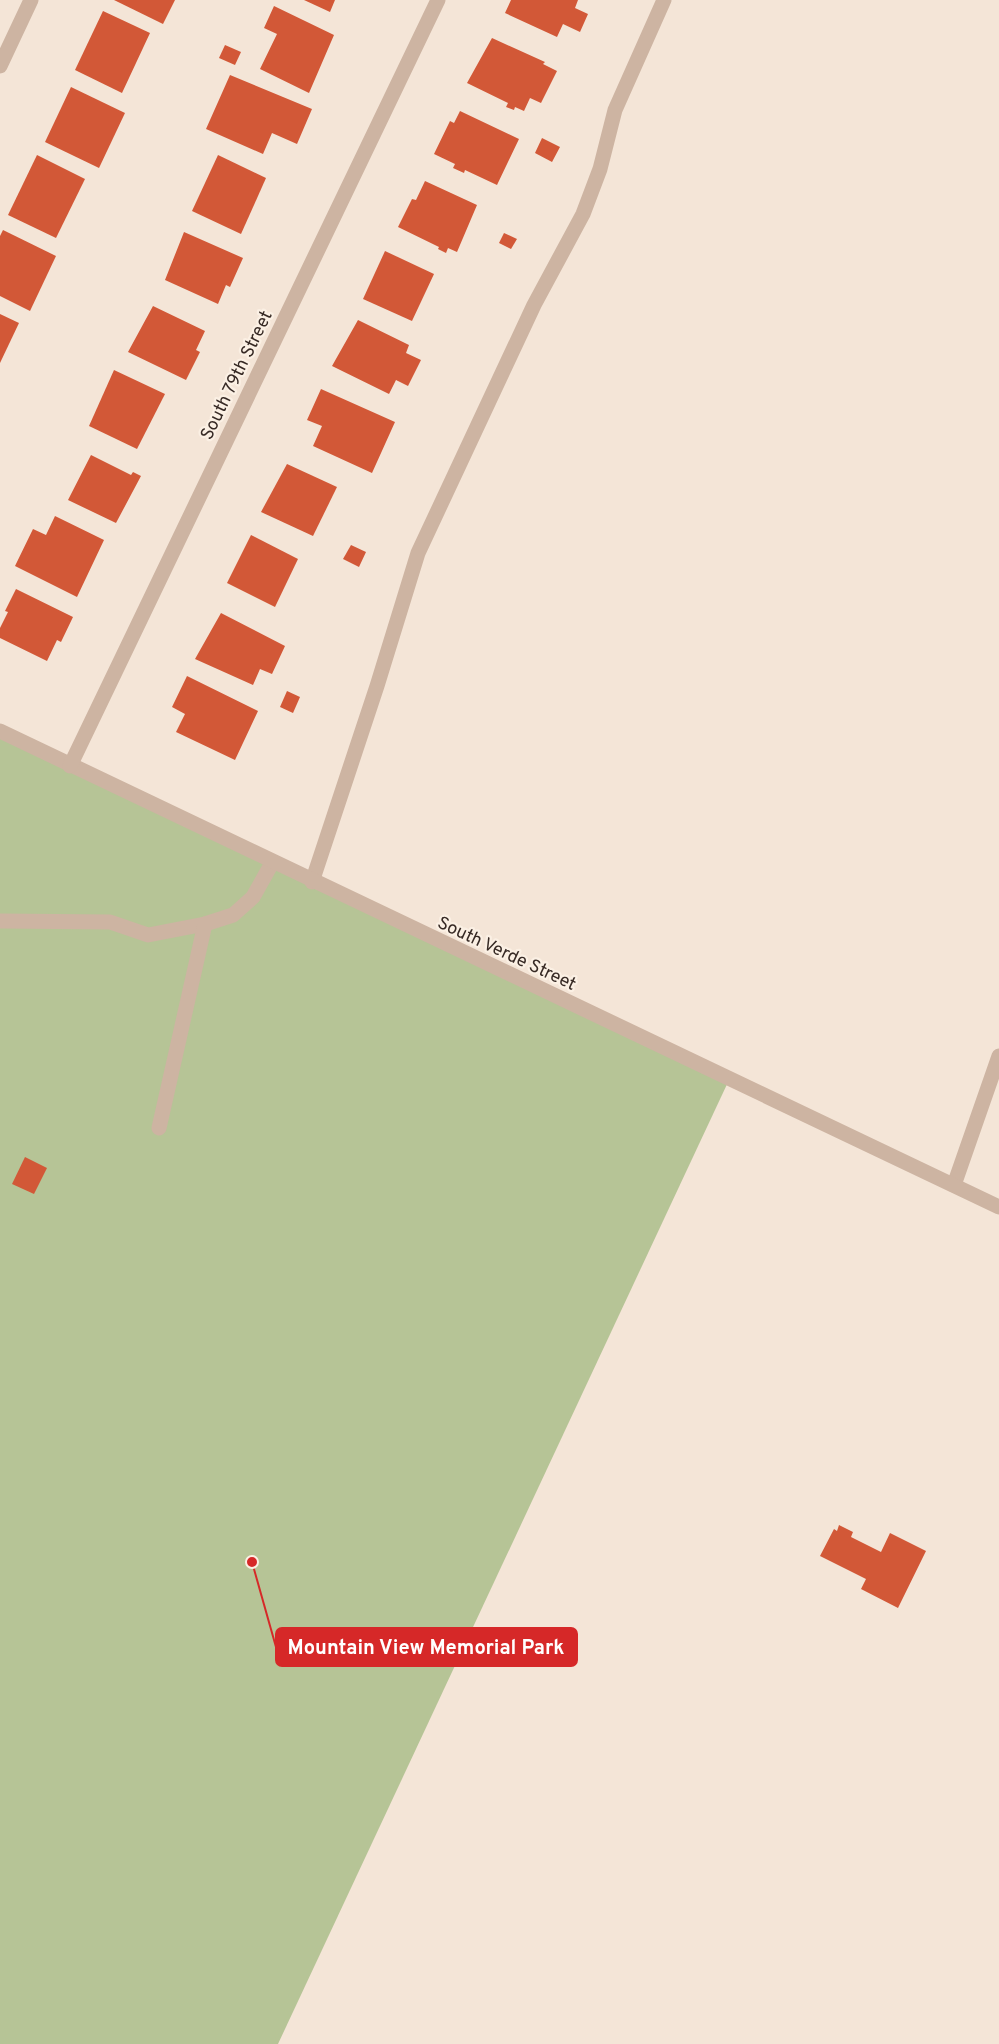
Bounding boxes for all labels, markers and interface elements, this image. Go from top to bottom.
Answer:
street label: South 79th Street [196,307,279,444]
street label: South Verde Street [433,912,580,997]
callout: Mountain View Memorial Park [276,1628,577,1666]
text: Mountain View Memorial Park [288,1636,564,1662]

